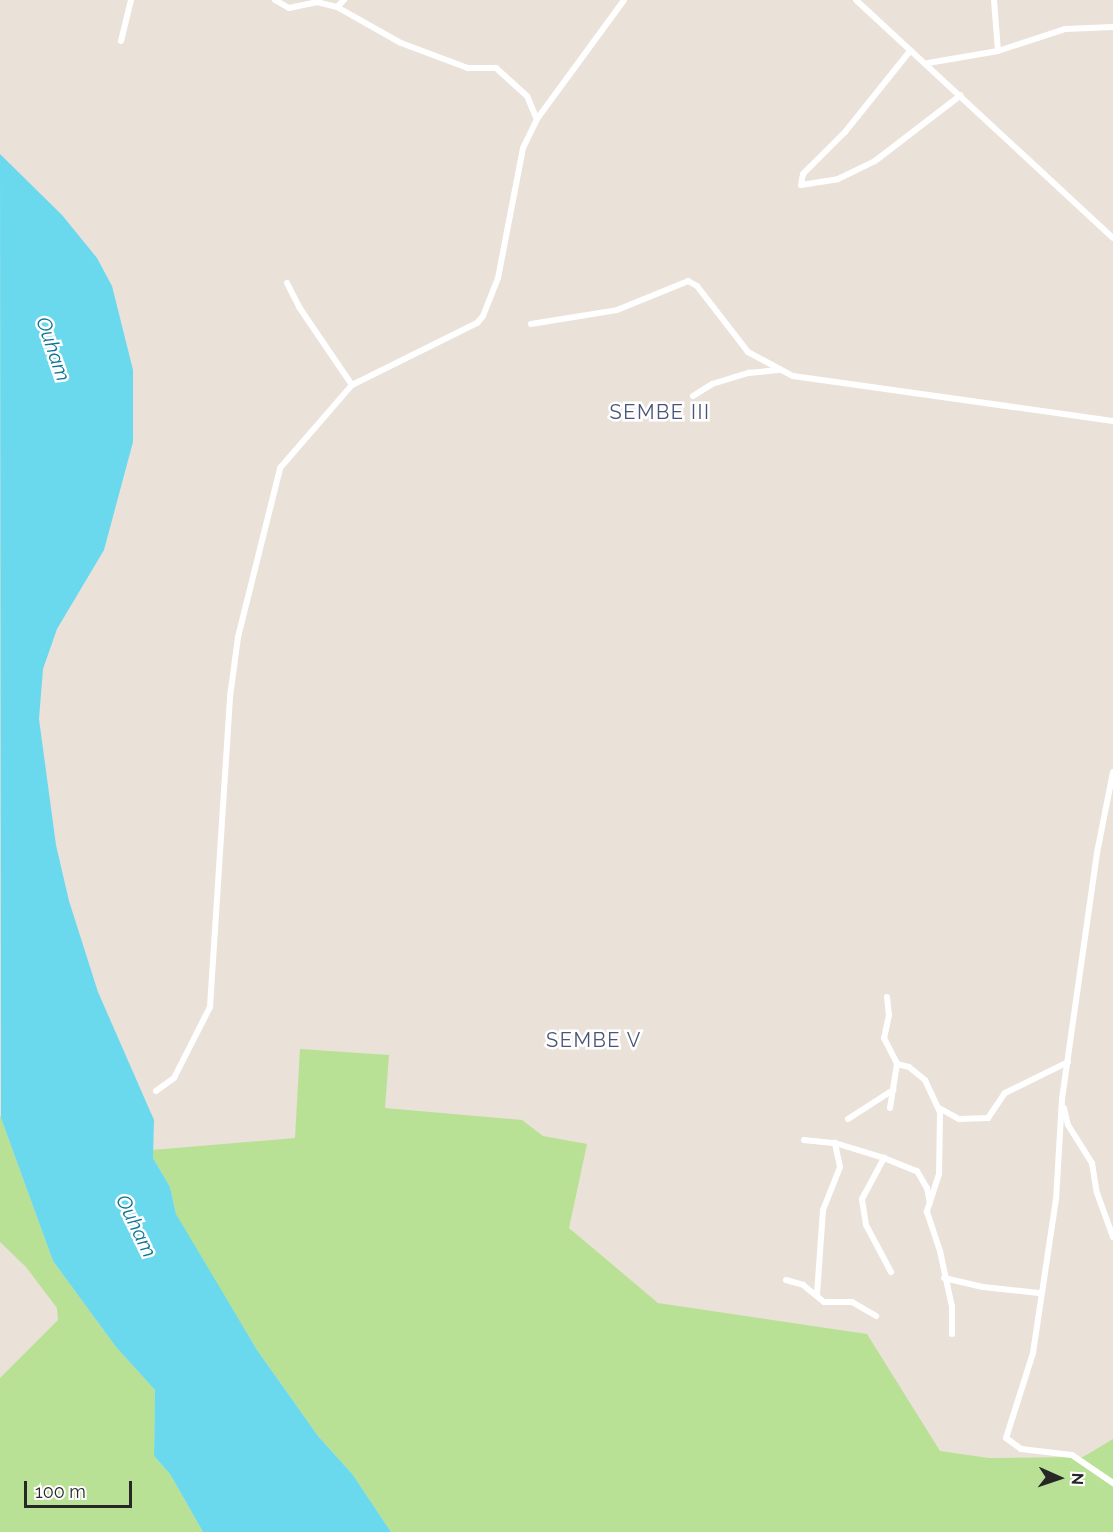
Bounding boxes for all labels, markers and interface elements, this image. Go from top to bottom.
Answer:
water label: Ouham [31,314,75,384]
district label: SEMBE III [610,400,710,424]
district label: SEMBE V [546,1028,642,1052]
water label: Ouham [111,1191,161,1261]
north arrow [1029,1448,1089,1508]
scale bar [27,1469,135,1507]
text: N [1068,1472,1087,1486]
text: 100 m [35,1481,86,1502]

